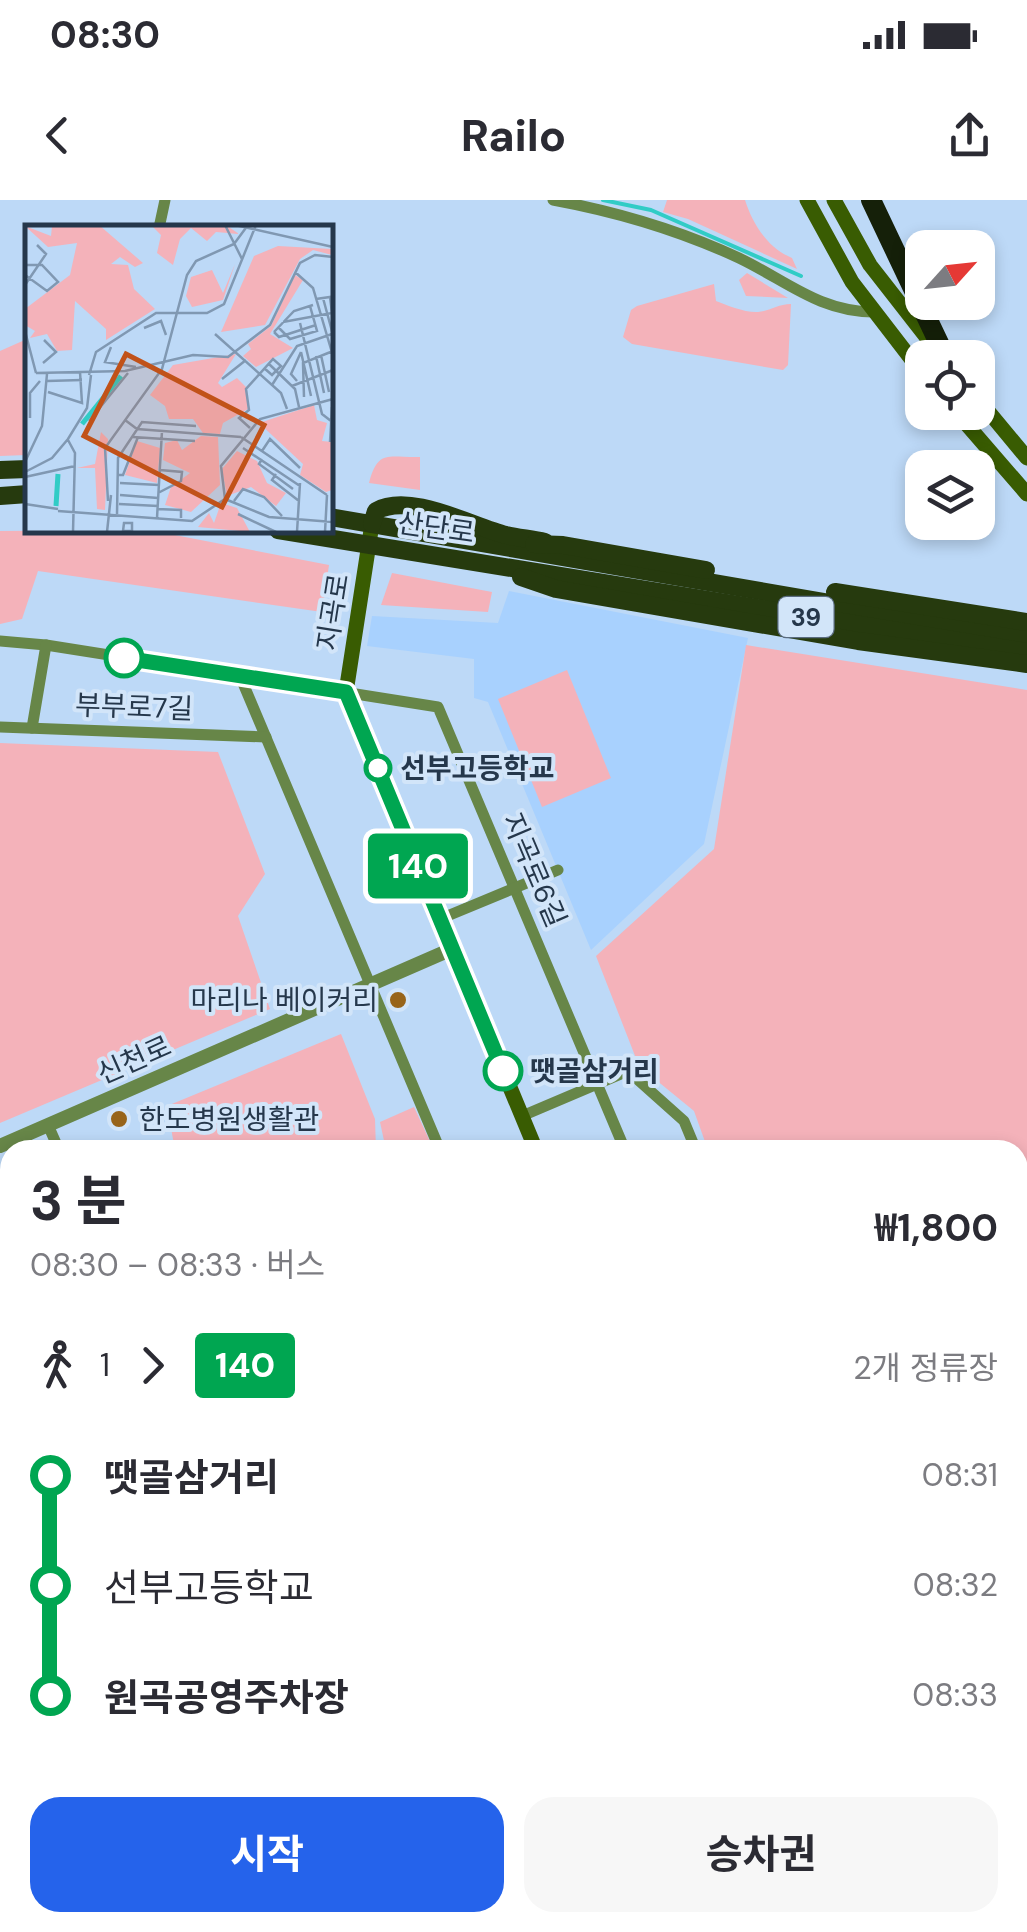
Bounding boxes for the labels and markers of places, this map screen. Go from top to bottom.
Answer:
unlabelled marker [105,639,143,677]
place label: 선부고등학교 [400,750,555,787]
marker: 선부고등학교 [365,755,391,781]
place label: 마리나 베이커리 [190,982,378,1019]
marker: 마리나 베이커리 [387,989,409,1011]
marker: 땟골삼거리 [484,1052,522,1090]
place label: 땟골삼거리 [530,1053,659,1090]
place label: 한도병원생활관 [139,1101,319,1138]
marker: 한도병원생활관 [108,1108,130,1130]

